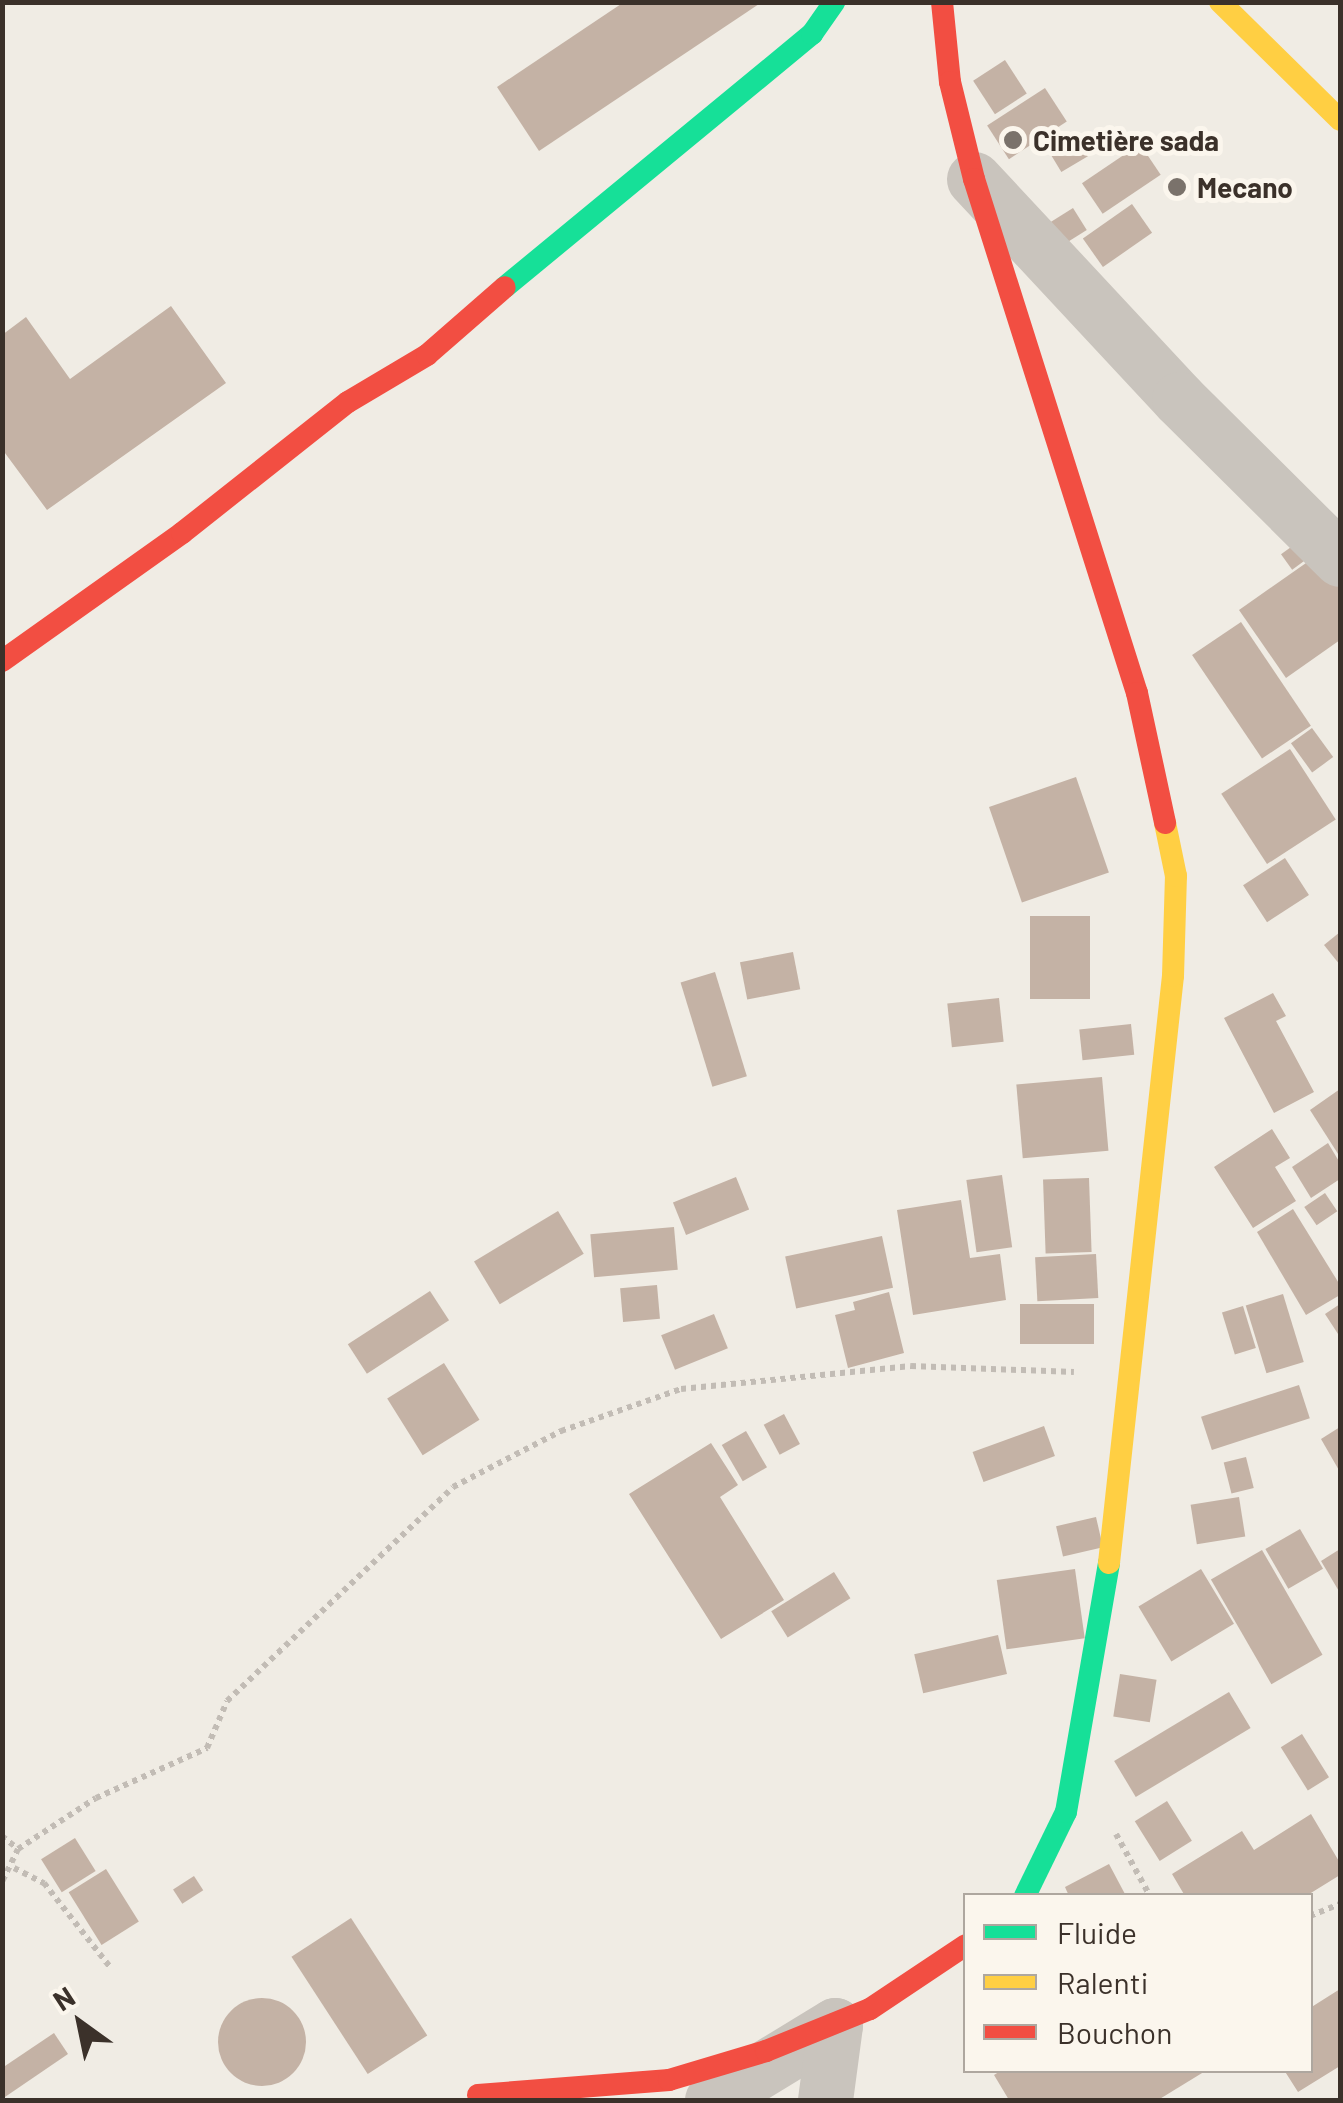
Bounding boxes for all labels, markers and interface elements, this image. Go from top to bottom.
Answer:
place label: Cimetière sada [1033,123,1219,157]
marker: Cimetière sada [1002,129,1024,151]
place label: Mecano [1197,170,1293,204]
marker: Mecano [1166,176,1188,198]
legend [963,1893,1313,2073]
text: Fluide [1057,1914,1137,1950]
text: Ralenti [1057,1964,1148,2000]
north arrow [30,1973,130,2073]
text: N [47,1979,81,2017]
text: Bouchon [1057,2014,1172,2050]

